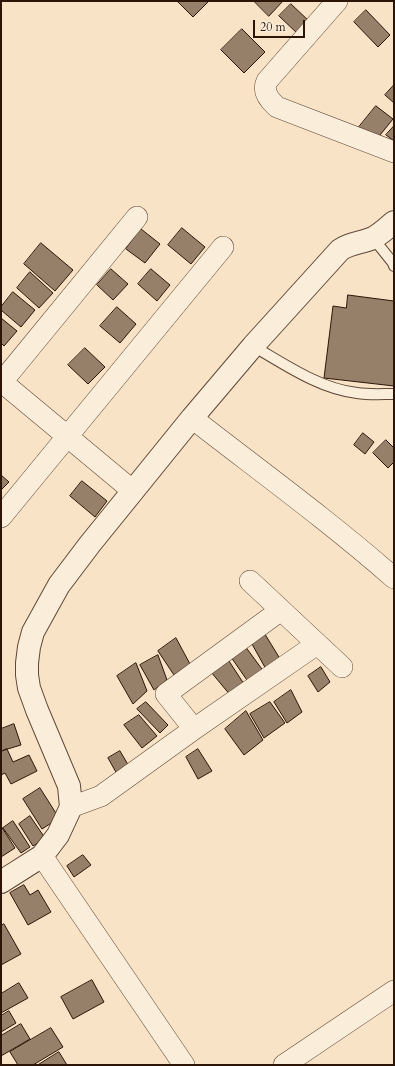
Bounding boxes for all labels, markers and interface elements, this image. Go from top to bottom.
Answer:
scale bar [255,12,307,38]
text: 20 m [260,19,286,35]

